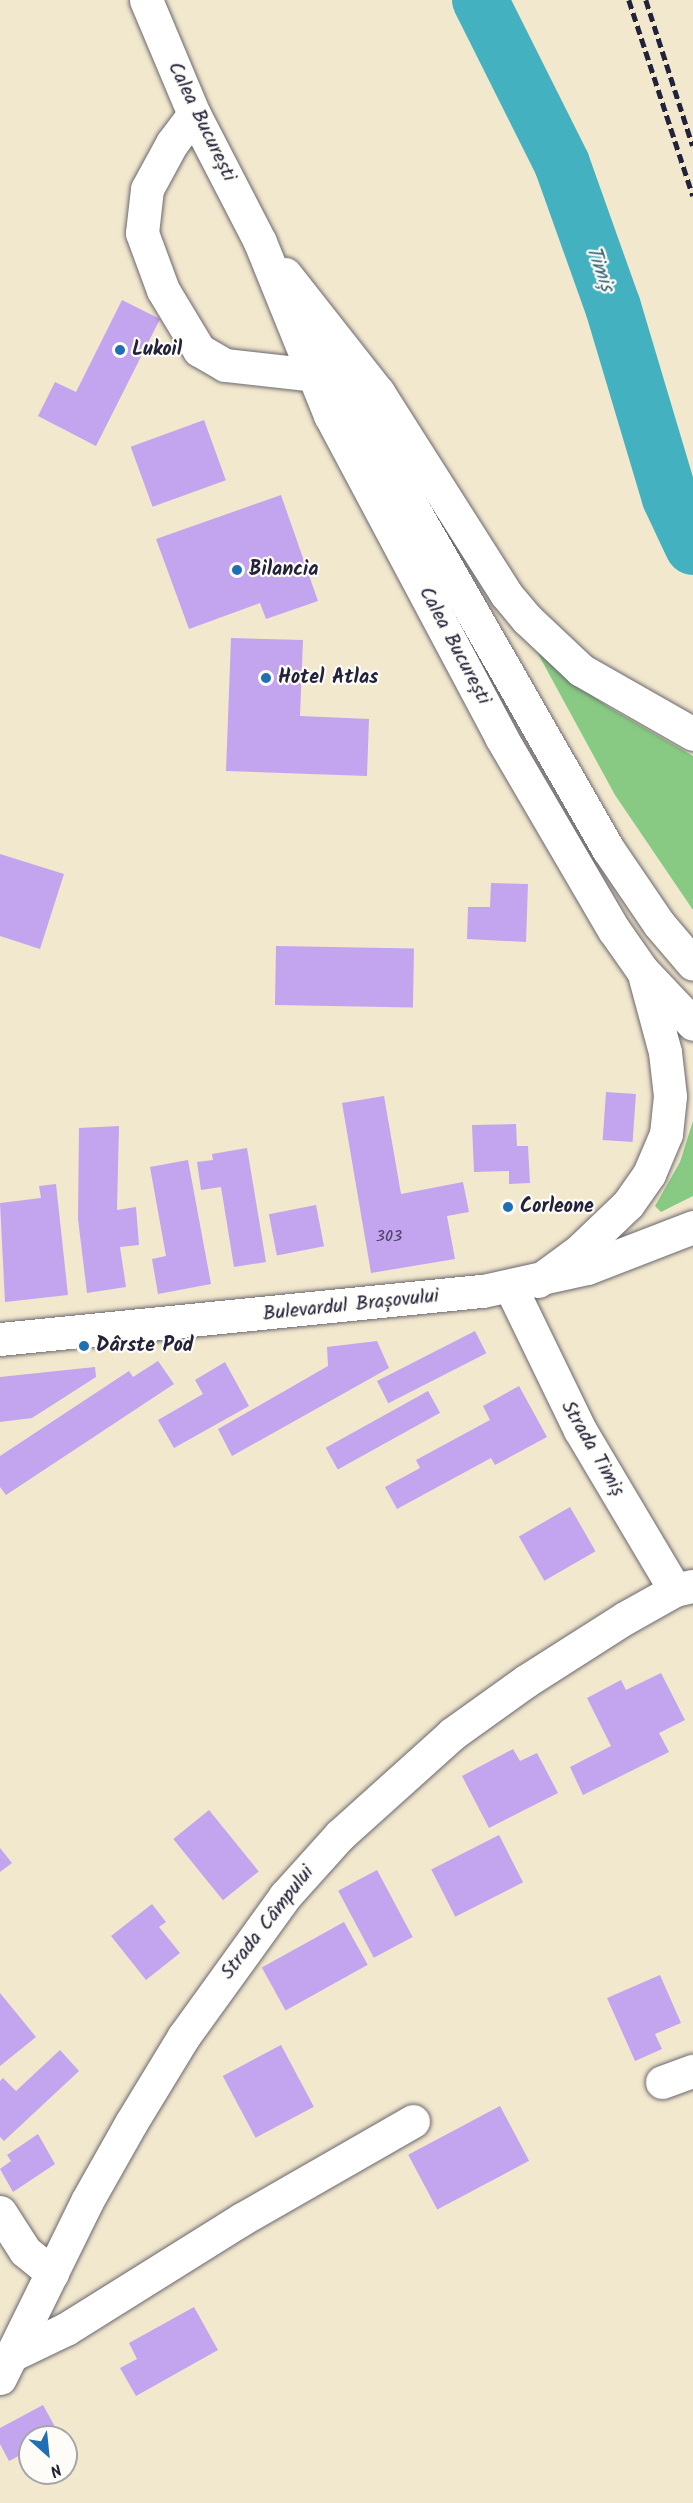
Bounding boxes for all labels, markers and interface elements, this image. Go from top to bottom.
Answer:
street label: Calea București [162,58,240,186]
water label: Timiș [579,243,619,295]
place label: Lukoil [132,338,182,362]
marker: Lukoil [113,343,127,357]
place label: Bilancia [249,558,318,582]
marker: Bilancia [230,563,244,577]
street label: Calea București [413,583,495,709]
place label: Hotel Atlas [278,666,378,690]
marker: Hotel Atlas [259,671,273,685]
place label: Corleone [520,1195,594,1219]
marker: Corleone [501,1200,515,1214]
house number: 303 [376,1227,402,1247]
street label: Bulevardul Brașovului [262,1285,440,1327]
place label: Dârste Pod [96,1334,194,1358]
marker: Dârste Pod [77,1339,91,1353]
street label: Strada Timiș [555,1397,629,1501]
street label: Strada Câmpului [216,1861,320,1985]
north arrow [18,2425,78,2485]
text: N [45,2456,66,2483]

